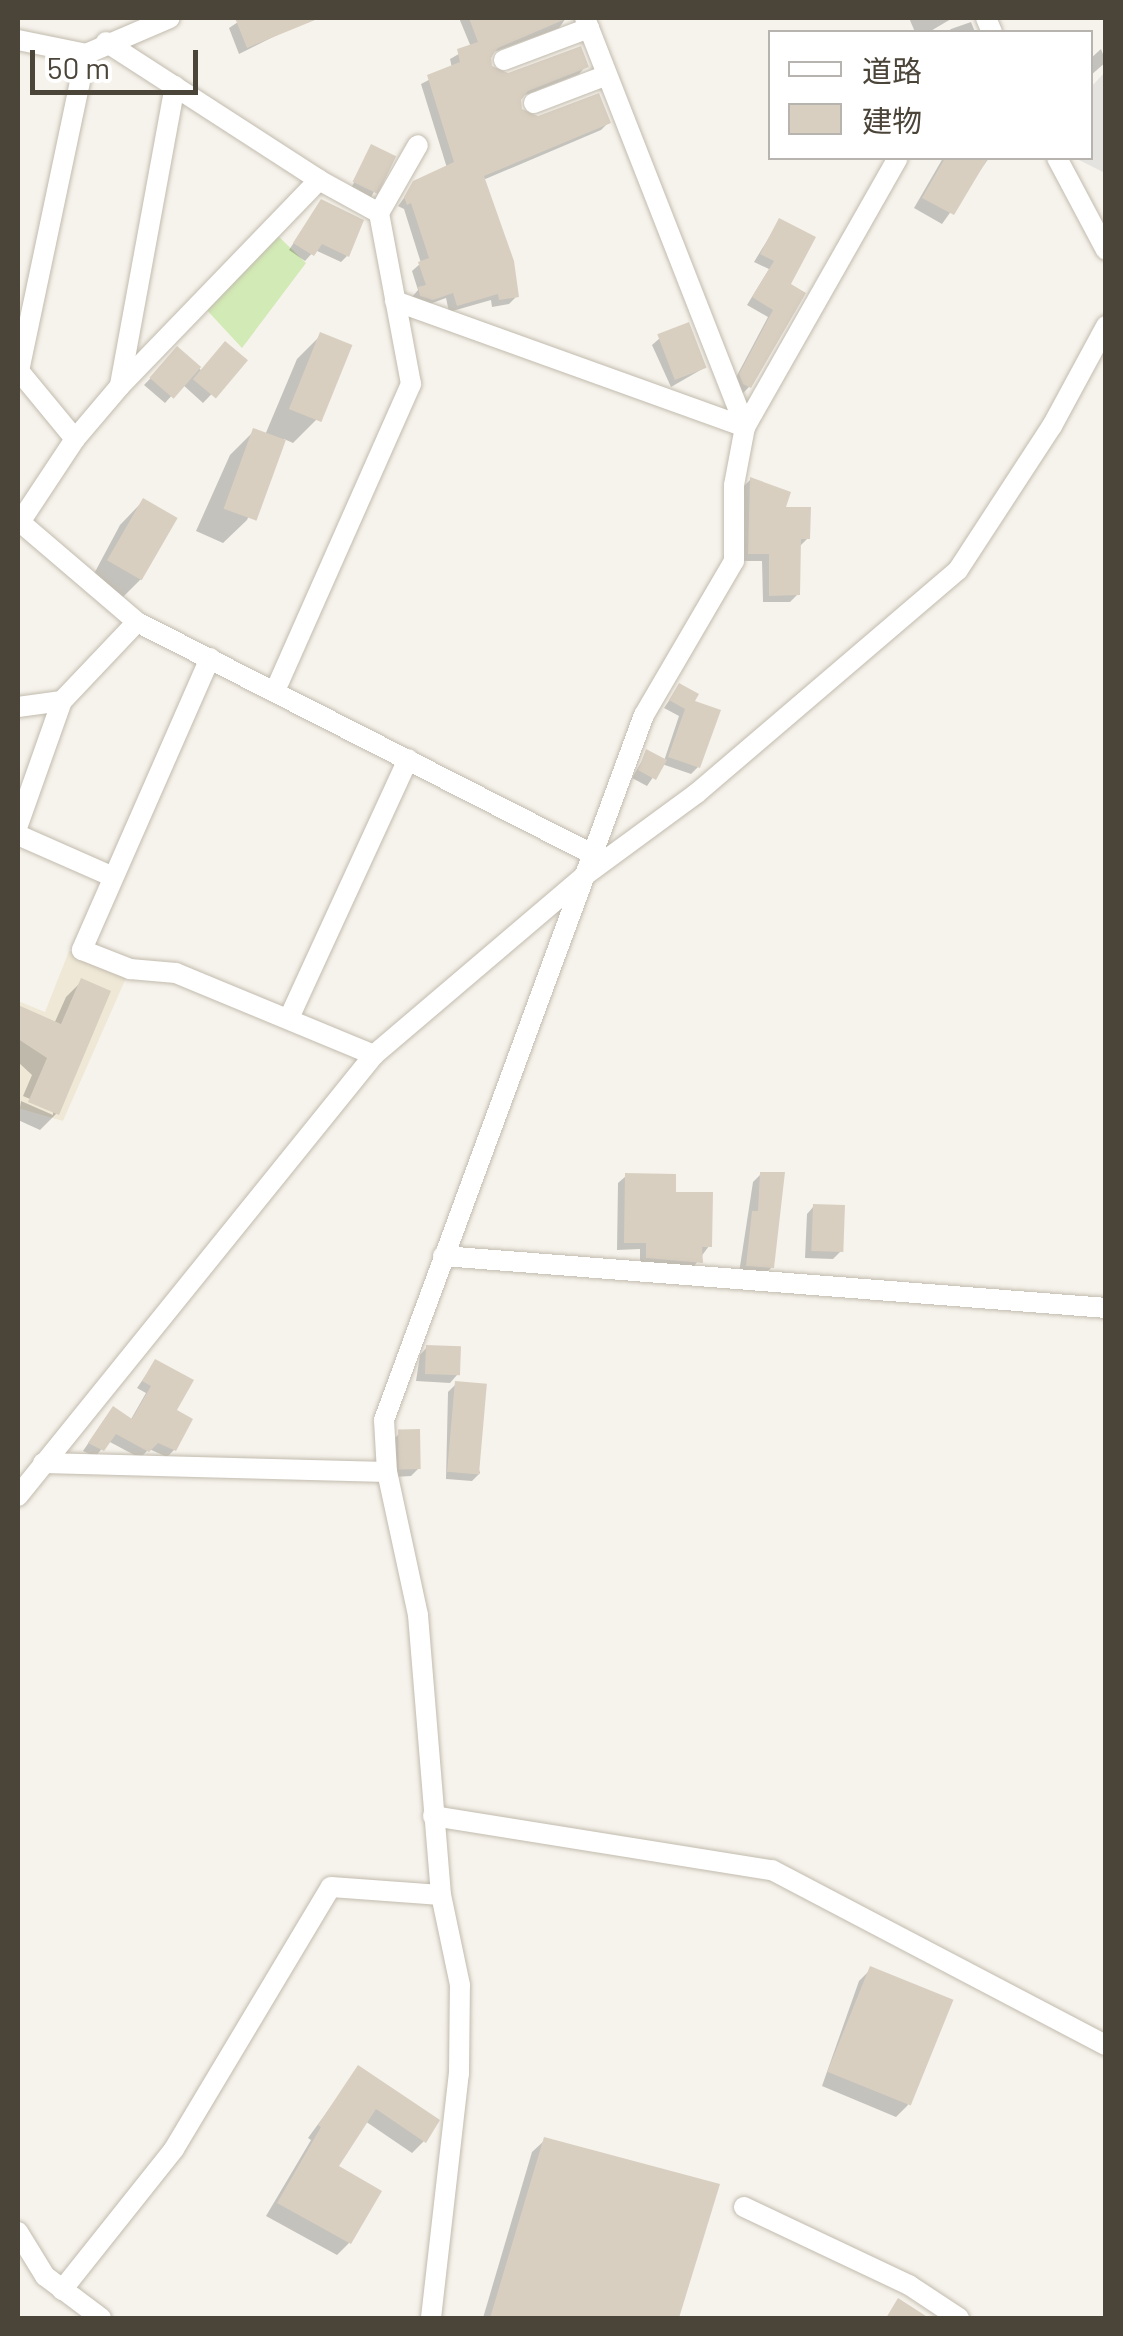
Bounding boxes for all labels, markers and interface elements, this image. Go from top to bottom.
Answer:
scale bar [35,30,202,92]
legend [768,30,1093,160]
text: 50 m [47,49,110,85]
text: 道路 [862,52,922,88]
text: 建物 [862,102,922,138]

